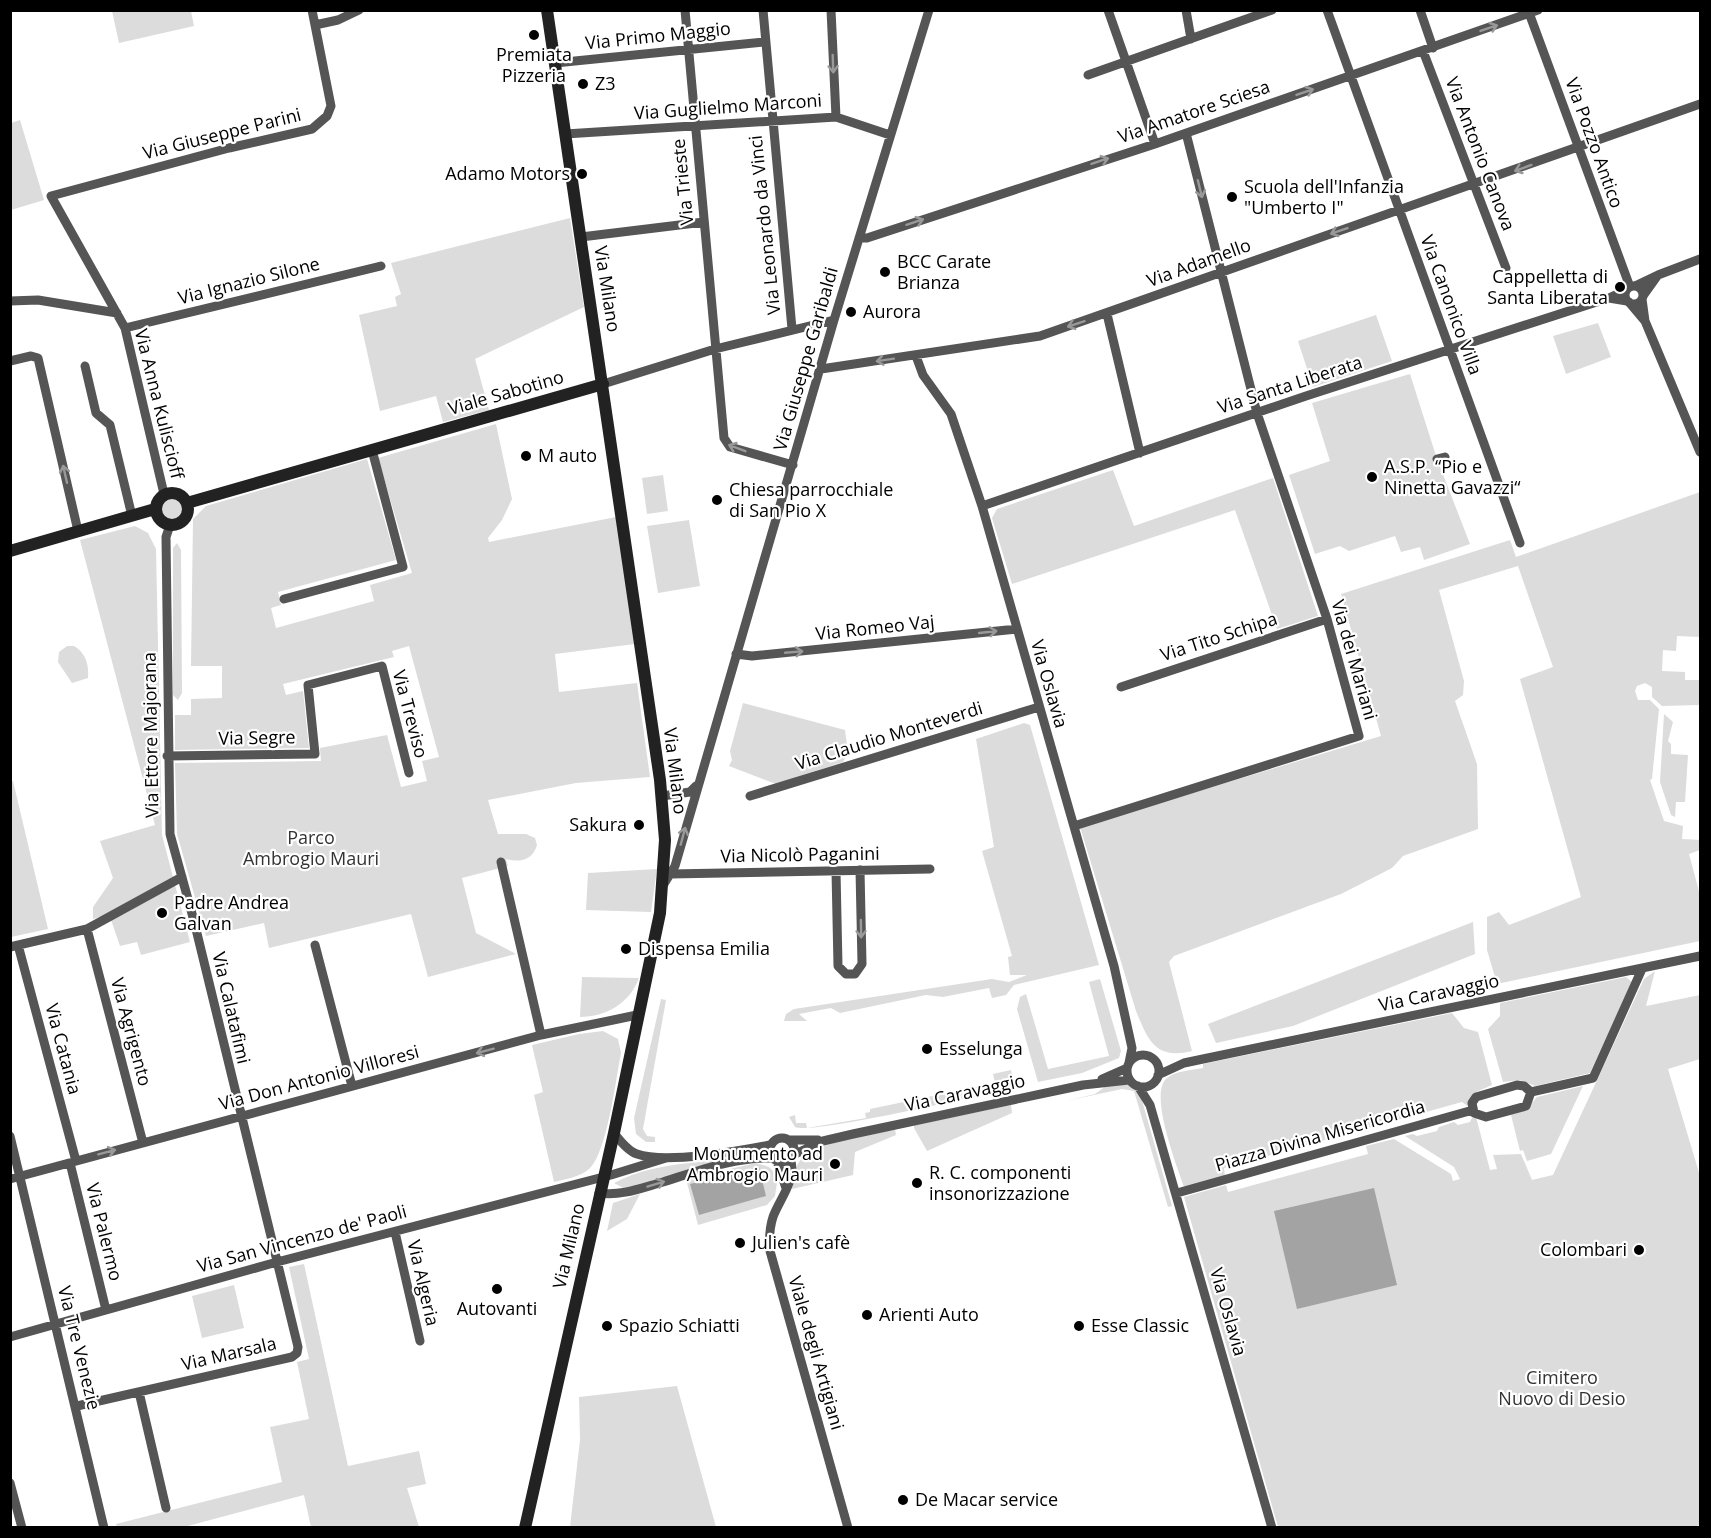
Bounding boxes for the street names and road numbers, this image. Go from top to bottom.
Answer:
street label: Via Primo Maggio [584,15,732,55]
street label: Via Antonio Canova [1441,73,1521,234]
street label: Via Amatore Sciesa [1115,74,1273,148]
street label: Via Pozzo Antico [1560,74,1630,211]
street label: Via Guglielmo Marconi [633,87,823,125]
street label: Via Giuseppe Parini [140,102,303,164]
street label: Via Leonardo da Vinci [743,134,785,316]
street label: Via Trieste [666,138,698,227]
street label: Via Canonico Villa [1415,231,1488,378]
street label: Via Adamello [1143,232,1254,292]
street label: Via Milano [589,244,627,334]
street label: Via Ignazio Silone [175,251,322,309]
street label: Via Giuseppe Garibaldi [767,264,843,453]
street label: Via Anna Kuliscioff [130,326,190,482]
street label: Via Santa Liberata [1214,349,1365,419]
street label: Viale Sabotino [445,364,566,420]
street label: Via dei Mariani [1326,597,1384,723]
street label: Via Tito Schipa [1157,606,1280,666]
street label: Via Romeo Vaj [814,609,936,645]
street label: Via Oslavia [1026,637,1074,731]
street label: Via Ettore Majorana [137,652,163,818]
street label: Via Treviso [388,667,434,760]
street label: Via Claudio Monteverdi [792,695,985,775]
street label: Via Segre [218,724,296,750]
street label: Via Milano [659,726,693,816]
street label: Via Nicolò Paganini [720,841,880,867]
street label: Via Calatafimi [207,949,256,1066]
street label: Via Caravaggio [1376,968,1501,1017]
street label: Via Agrigento [106,975,158,1089]
street label: Via Catania [40,1001,88,1097]
street label: Via Don Antonio Villoresi [216,1039,421,1115]
street label: Via Caravaggio [902,1068,1027,1117]
street label: Piazza Divina Misericordia [1212,1094,1428,1177]
street label: Via Palermo [81,1180,129,1283]
street label: Via San Vincenzo de' Paoli [194,1198,409,1278]
street label: Via Milano [547,1201,590,1291]
street label: Via Algeria [402,1237,446,1328]
street label: Via Oslavia [1205,1265,1253,1359]
street label: Viale degli Artigiani [784,1273,850,1432]
street label: Via Tre Venezie [53,1283,107,1412]
street label: Via Marsala [179,1330,279,1376]

